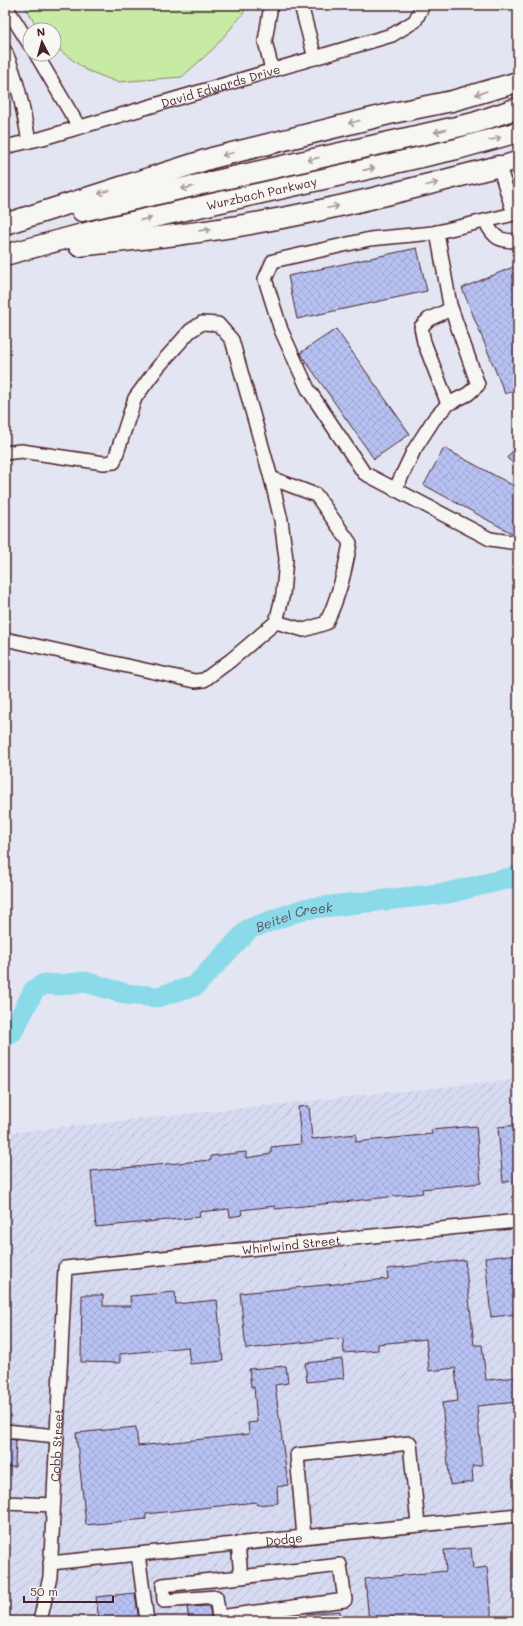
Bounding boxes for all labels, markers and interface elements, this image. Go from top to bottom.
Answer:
north arrow [22,22,62,62]
text: N [36,24,46,39]
street label: David Edwards Drive [159,60,282,111]
one-way arrow [474,90,487,97]
one-way arrow [348,119,361,127]
one-way arrow [434,127,447,135]
one-way arrow [488,134,501,142]
one-way arrow [222,151,235,158]
one-way arrow [307,156,320,164]
one-way arrow [362,164,375,172]
street label: Wurzbach Parkway [205,173,318,213]
one-way arrow [425,179,438,187]
one-way arrow [180,184,193,192]
one-way arrow [98,189,111,196]
one-way arrow [326,203,339,211]
one-way arrow [140,215,153,222]
one-way arrow [198,226,211,234]
water label: Beitel Creek [253,897,335,935]
street label: Whirlwind Street [241,1231,342,1258]
street label: Cobb Street [47,1408,66,1482]
street label: Dodge [264,1529,303,1549]
scale bar [24,1578,113,1604]
text: 50 m [30,1583,58,1599]

